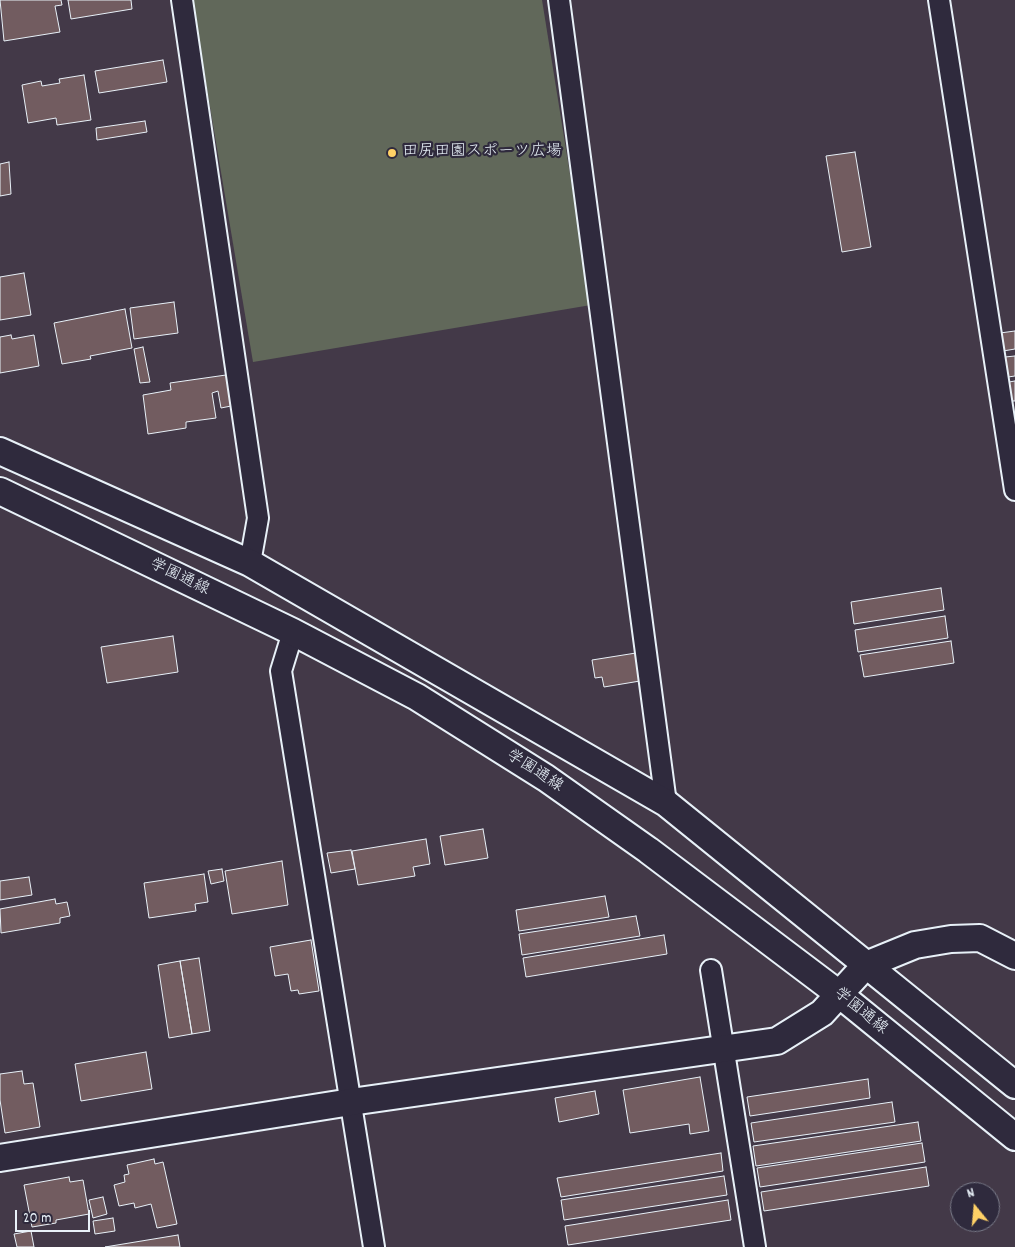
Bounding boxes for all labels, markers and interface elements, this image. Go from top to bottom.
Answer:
place label: 田尻田園スポーツ広場 [402,143,562,163]
marker: 田尻田園スポーツ広場 [386,147,398,159]
street label: 学園通線 [146,555,212,601]
street label: 学園通線 [502,747,566,797]
street label: 学園通線 [829,984,891,1040]
north arrow [950,1182,1000,1232]
text: N [965,1183,977,1204]
scale bar [18,1200,92,1232]
text: 20 m [23,1208,51,1230]

